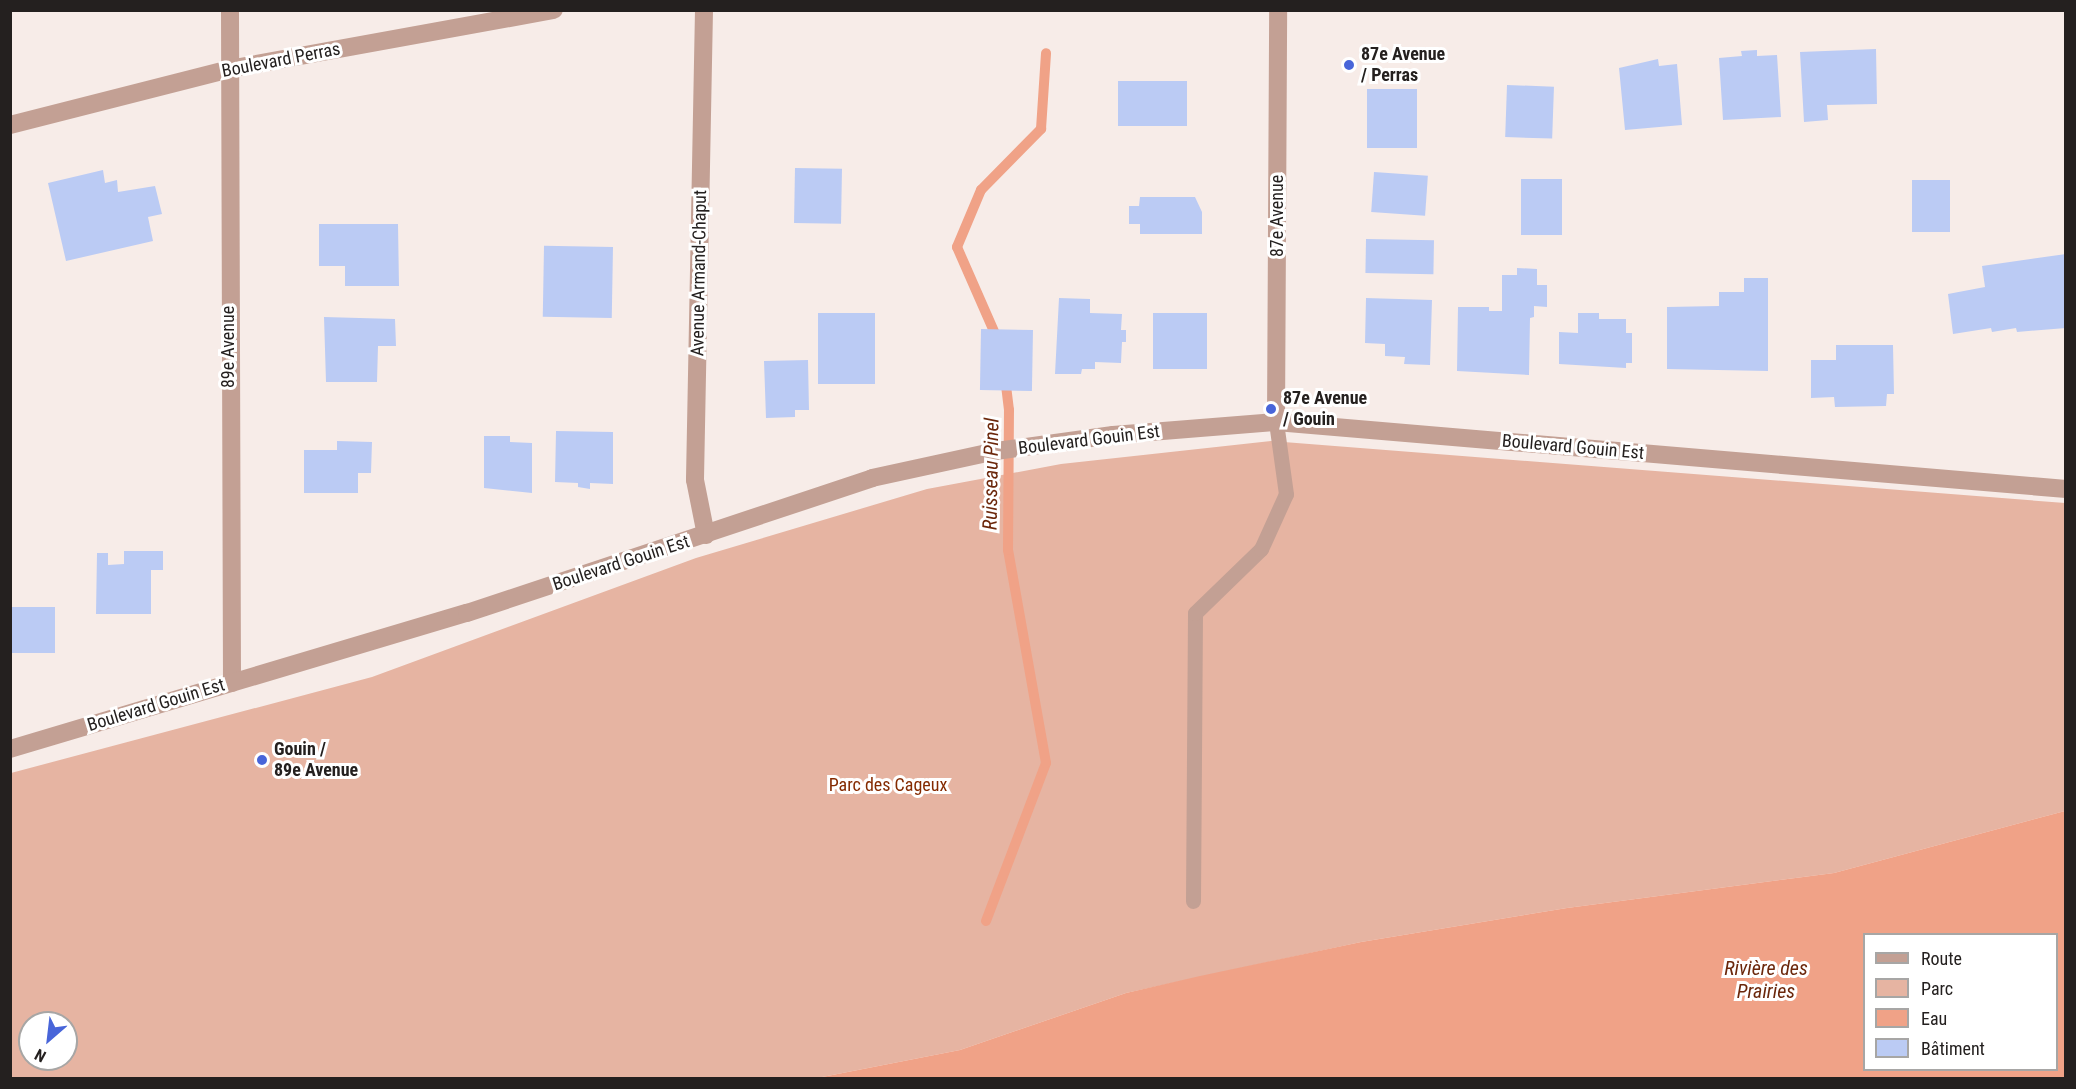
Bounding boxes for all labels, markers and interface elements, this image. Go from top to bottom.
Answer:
street label: Boulevard Perras [220,38,342,82]
place label: 87e Avenue / Perras [1361,44,1445,86]
marker: 87e Avenue / Perras [1342,58,1356,72]
street label: 87e Avenue [1266,175,1288,257]
street label: Avenue Armand-Chaput [687,190,711,356]
street label: 89e Avenue [217,306,239,388]
place label: 87e Avenue / Gouin [1283,388,1367,430]
marker: 87e Avenue / Gouin [1264,402,1278,416]
water label: Ruisseau Pinel [978,418,1004,530]
street label: Boulevard Gouin Est [1017,421,1161,459]
street label: Boulevard Gouin Est [1501,430,1645,464]
street label: Boulevard Gouin Est [550,531,692,595]
street label: Boulevard Gouin Est [85,674,227,736]
place label: Gouin / 89e Avenue [274,739,358,782]
marker: Gouin / 89e Avenue [255,753,269,767]
park label: Parc des Cageux [829,774,947,796]
legend [1863,933,2058,1071]
text: Route [1921,948,1962,969]
water label: Rivière des Prairies [1724,957,1808,1004]
text: Parc [1921,978,1953,999]
text: Eau [1921,1008,1947,1029]
north arrow [18,1011,78,1071]
text: Bâtiment [1921,1038,1985,1059]
text: N [31,1045,49,1066]

